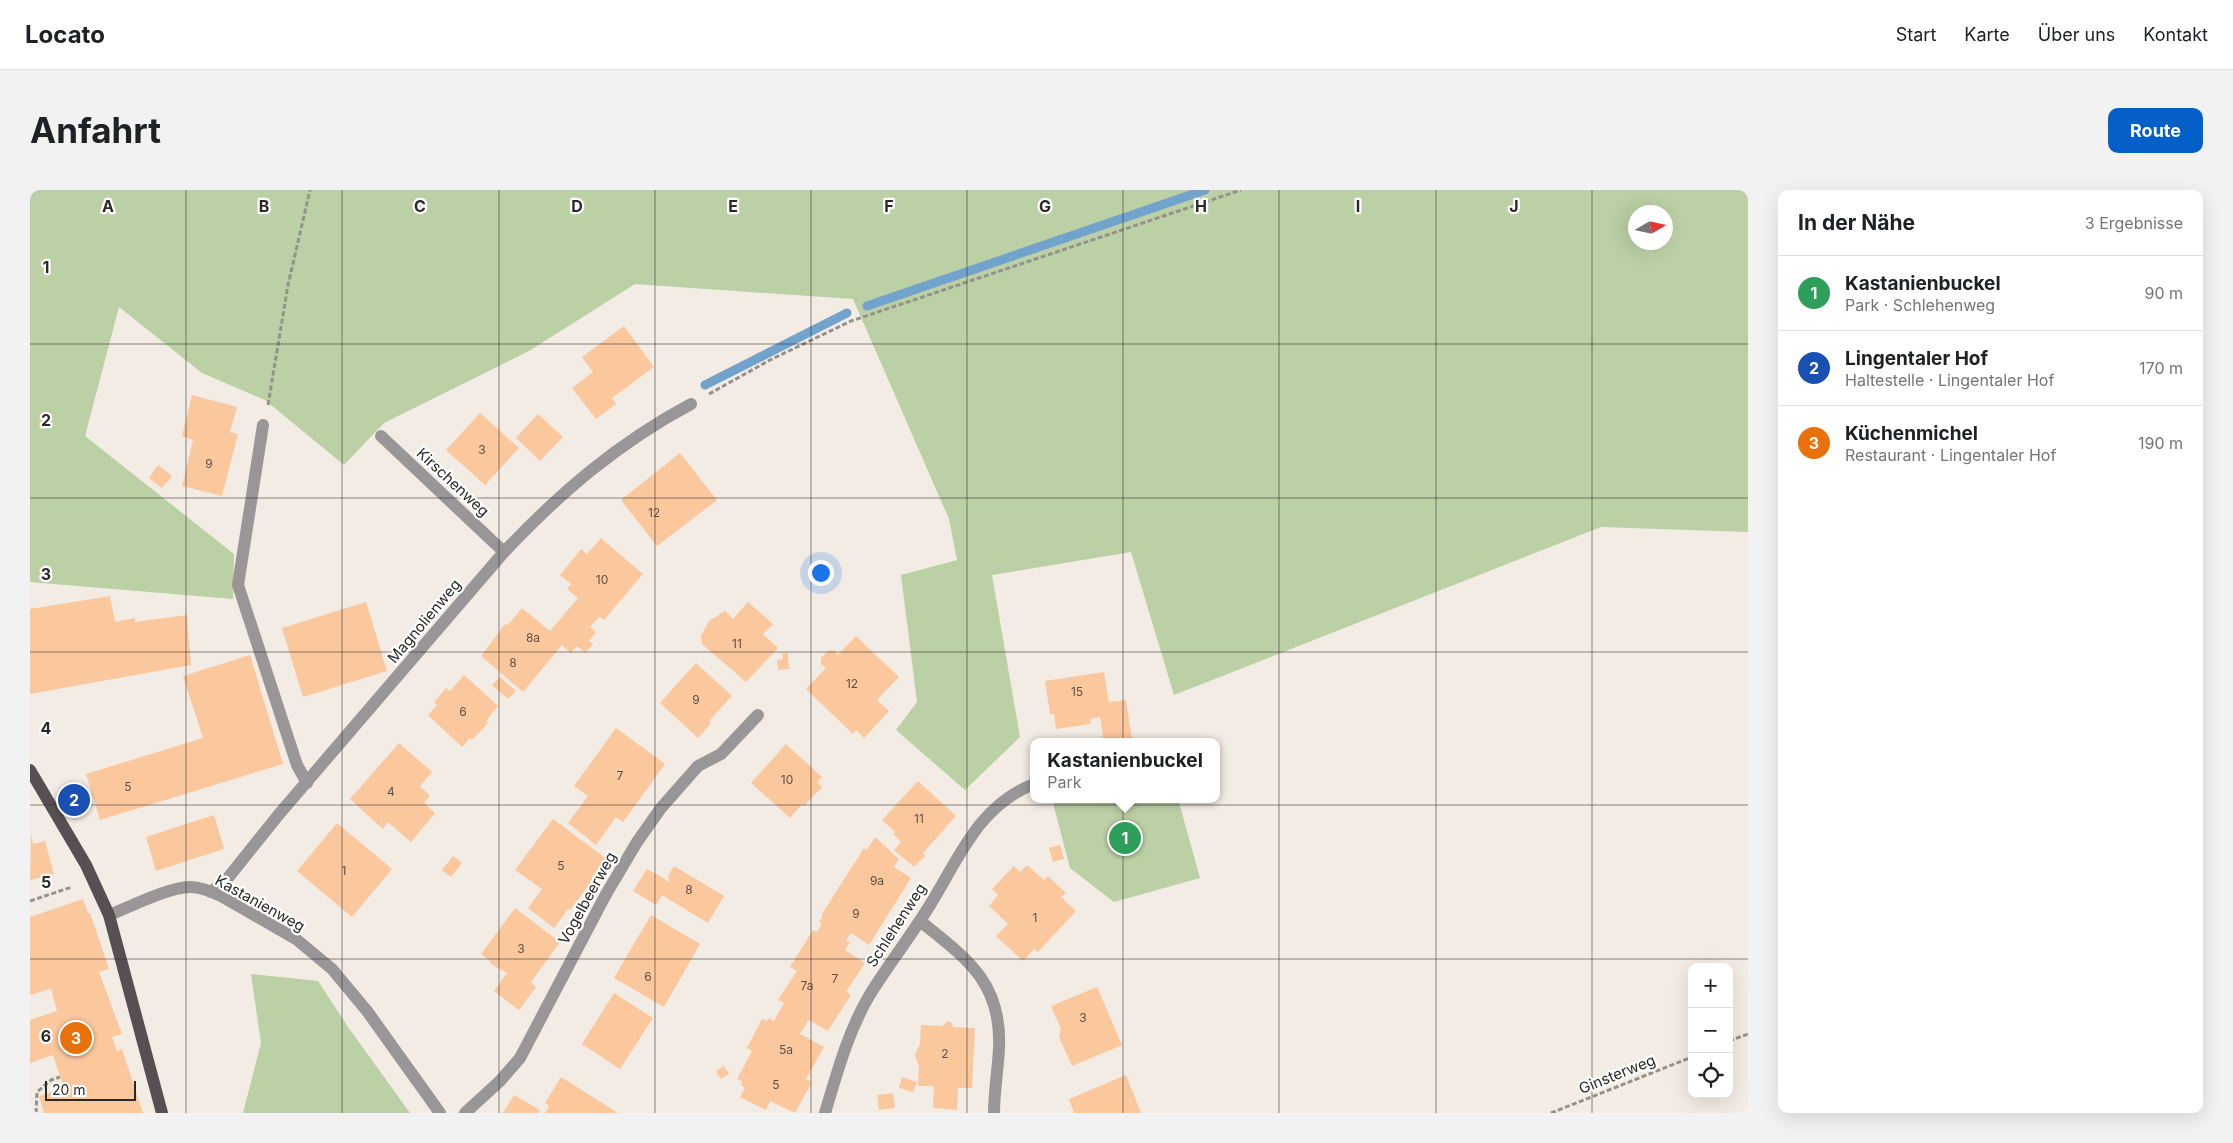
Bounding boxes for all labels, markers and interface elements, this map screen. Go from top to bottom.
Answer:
text: Locato [25,20,105,49]
text: Start [1896,24,1936,45]
text: Karte [1964,24,2010,45]
text: Über uns [2038,24,2115,45]
text: Kontakt [2143,24,2208,45]
button: Route [2108,108,2203,153]
text: Anfahrt [30,109,161,151]
text: A [102,196,114,216]
text: B [259,196,269,216]
text: C [414,196,426,216]
text: D [571,196,583,216]
text: E [728,196,738,216]
text: F [884,196,894,216]
text: G [1039,196,1051,216]
text: H [1195,196,1207,216]
text: I [1356,196,1360,216]
text: J [1509,196,1519,216]
north arrow [1628,205,1673,250]
text: In der Nähe [1798,210,1915,235]
text: 3 Ergebnisse [2085,213,2183,233]
text: 1 [43,257,49,277]
text: Kastanienbuckel [1845,272,2001,295]
text: 1 [1811,283,1817,303]
text: 90 m [2144,283,2183,303]
text: Park · Schlehenweg [1845,295,1995,315]
text: Lingentaler Hof [1845,347,1988,370]
text: 2 [1809,358,1819,378]
text: 170 m [2139,358,2183,378]
text: Haltestelle · Lingentaler Hof [1845,370,2054,390]
text: 2 [41,410,51,430]
text: Küchenmichel [1845,422,1978,445]
text: 3 [1809,433,1819,453]
text: 190 m [2138,433,2183,453]
house number: 3 [478,442,486,457]
street label: Kirschenweg [413,444,493,520]
text: Restaurant · Lingentaler Hof [1845,445,2056,465]
house number: 9 [205,456,213,471]
house number: 12 [648,505,660,520]
your location [808,560,834,586]
text: 3 [41,564,51,584]
house number: 10 [596,572,608,587]
street label: Magnolienweg [383,575,465,667]
house number: 8a [526,630,540,645]
house number: 11 [732,636,742,651]
house number: 8 [509,655,517,670]
house number: 12 [846,676,858,691]
house number: 15 [1071,684,1083,699]
house number: 9 [692,692,700,707]
house number: 6 [459,704,467,719]
text: 4 [41,718,52,738]
popup [1030,738,1220,803]
text: Kastanienbuckel [1047,749,1203,772]
house number: 7 [617,768,624,783]
house number: 10 [781,772,793,787]
text: Park [1047,772,1081,792]
house number: 5 [124,779,132,794]
pin: 2 [58,781,90,819]
house number: 4 [387,784,395,799]
house number: 11 [914,811,924,826]
pin: 1 [1109,819,1141,857]
street label: Vogelbeerweg [554,849,620,947]
house number: 5 [557,858,565,873]
house number: 1 [342,863,346,878]
street label: Kastanienweg [212,870,308,936]
text: 5 [41,872,51,892]
house number: 9a [870,873,884,888]
street label: Schlehenweg [862,880,930,970]
house number: 8 [685,882,693,897]
house number: 9 [852,906,860,921]
house number: 1 [1033,910,1037,925]
house number: 3 [517,941,525,956]
map controls [1688,963,1733,1098]
button: + [1688,963,1733,1008]
house number: 6 [644,969,652,984]
house number: 7 [832,971,839,986]
house number: 7a [801,978,813,993]
button: − [1688,1008,1733,1053]
house number: 3 [1079,1010,1087,1025]
pin: 3 [60,1019,92,1057]
text: 6 [41,1026,51,1046]
house number: 5a [779,1042,793,1057]
house number: 2 [941,1046,949,1061]
street label: Ginsterweg [1576,1050,1658,1098]
button: locate [1688,1053,1733,1098]
house number: 5 [772,1077,780,1092]
scale bar [45,1078,136,1101]
text: 20 m [52,1081,86,1098]

